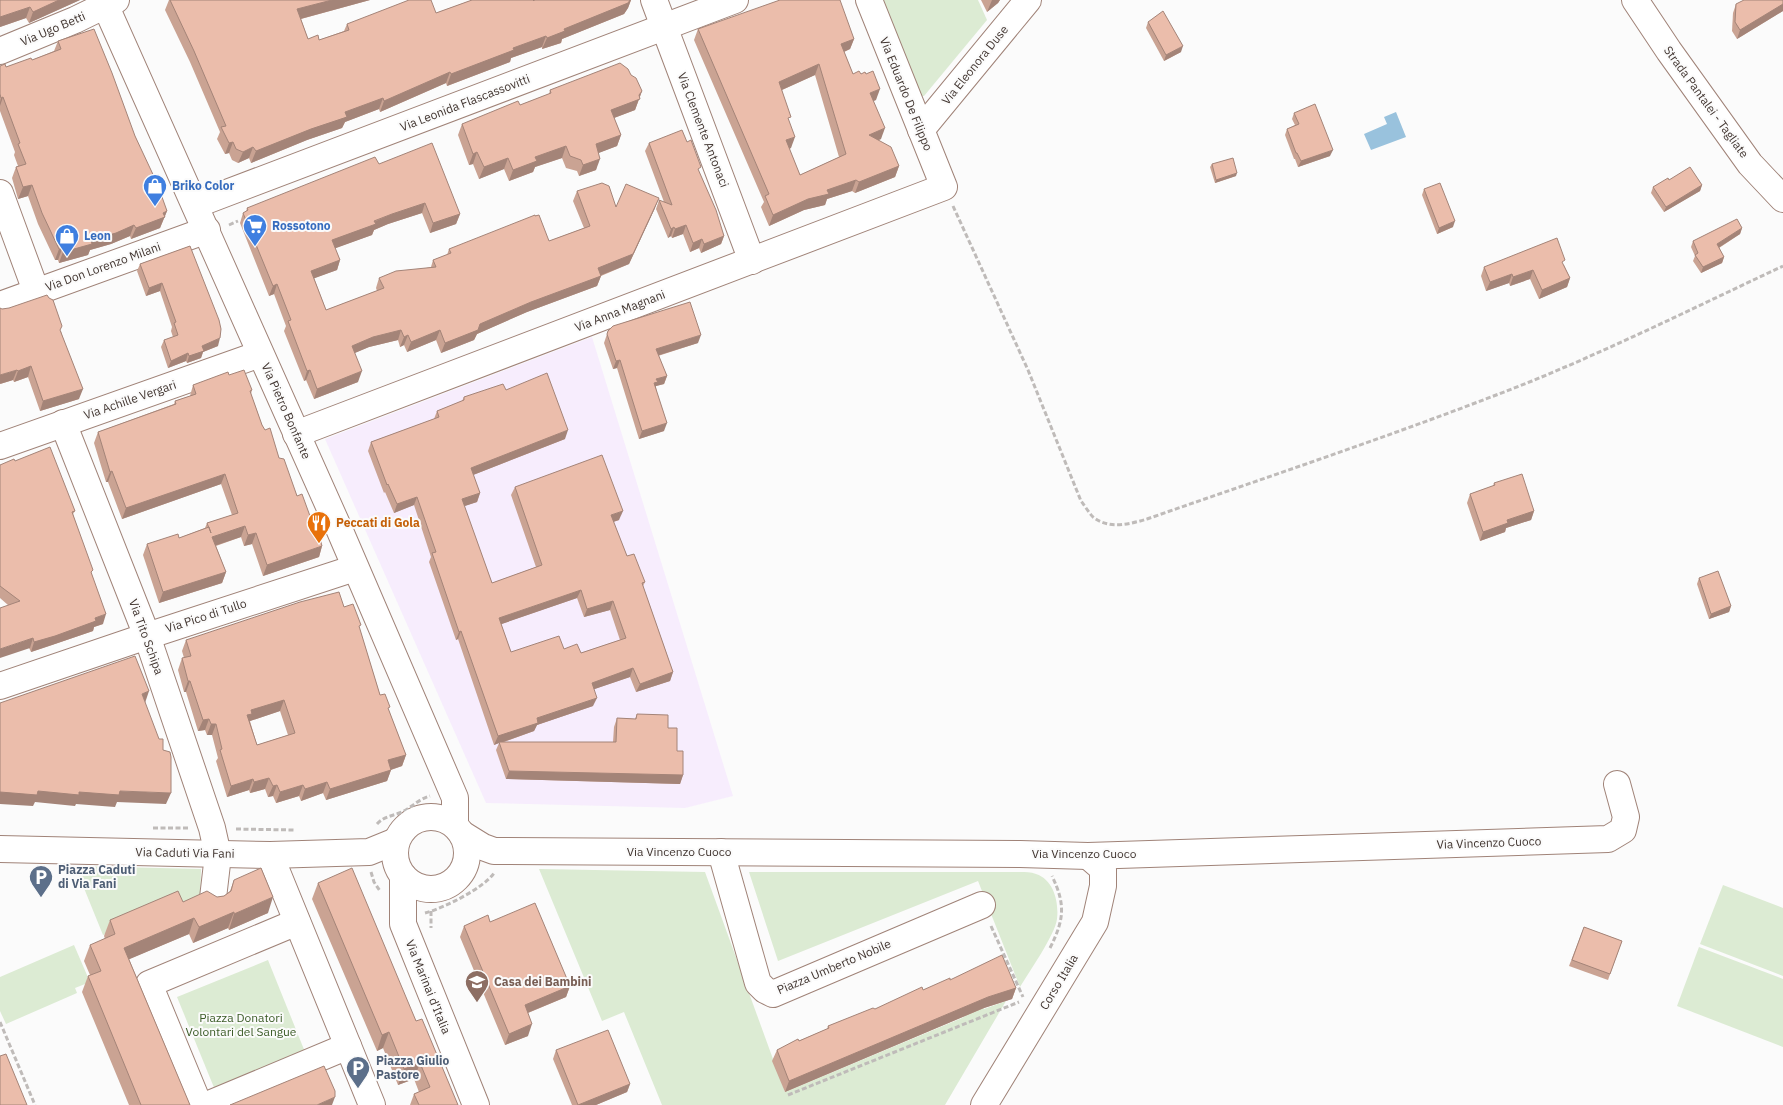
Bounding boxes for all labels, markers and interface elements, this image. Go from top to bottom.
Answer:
street label: Via Ugo Betti [18,8,88,49]
street label: Via Eleonora Duse [938,22,1011,107]
street label: Via Eduardo De Filippo [877,35,936,153]
street label: Strada Pantalei - Tagliate [1661,43,1752,161]
street label: Via Clemente Antonaci [675,70,732,189]
street label: Via Leonida Flascassovitti [398,71,532,134]
shop icon: Briko Color [142,173,168,207]
place label: Briko Color [172,178,234,193]
supermarket icon: Rossotono [242,213,268,247]
place label: Rossotono [272,218,331,233]
shop icon: Leon [54,223,80,257]
place label: Leon [84,228,111,243]
street label: Via Don Lorenzo Milani [43,239,163,294]
street label: Via Anna Magnani [572,286,667,335]
street label: Via Pietro Bonfante [259,360,315,462]
street label: Via Achille Vergari [82,377,178,422]
restaurant icon: Peccati di Gola [306,510,332,544]
place label: Peccati di Gola [336,515,420,530]
street label: Via Pico di Tullo [163,595,249,636]
street label: Via Tito Schipa [126,597,167,677]
street label: Via Vincenzo Cuoco [1436,833,1542,852]
street label: Via Caduti Via Fani [135,844,235,861]
street label: Via Vincenzo Cuoco [627,844,732,859]
street label: Via Vincenzo Cuoco [1032,846,1137,861]
place label: Piazza Caduti di Via Fani [58,862,135,891]
parking icon: Piazza Caduti di Via Fani [28,864,54,898]
street label: Piazza Umberto Nobile [775,936,893,997]
street label: Via Marinai d'Italia [403,938,454,1037]
street label: Corso Italia [1036,951,1081,1012]
school or university icon: Casa dei Bambini [464,969,490,1003]
place label: Casa dei Bambini [494,974,592,989]
park label: Piazza Donatori Volontari del Sangue [186,1010,297,1039]
place label: Piazza Giulio Pastore [376,1053,450,1082]
parking icon: Piazza Giulio Pastore [345,1055,371,1089]

